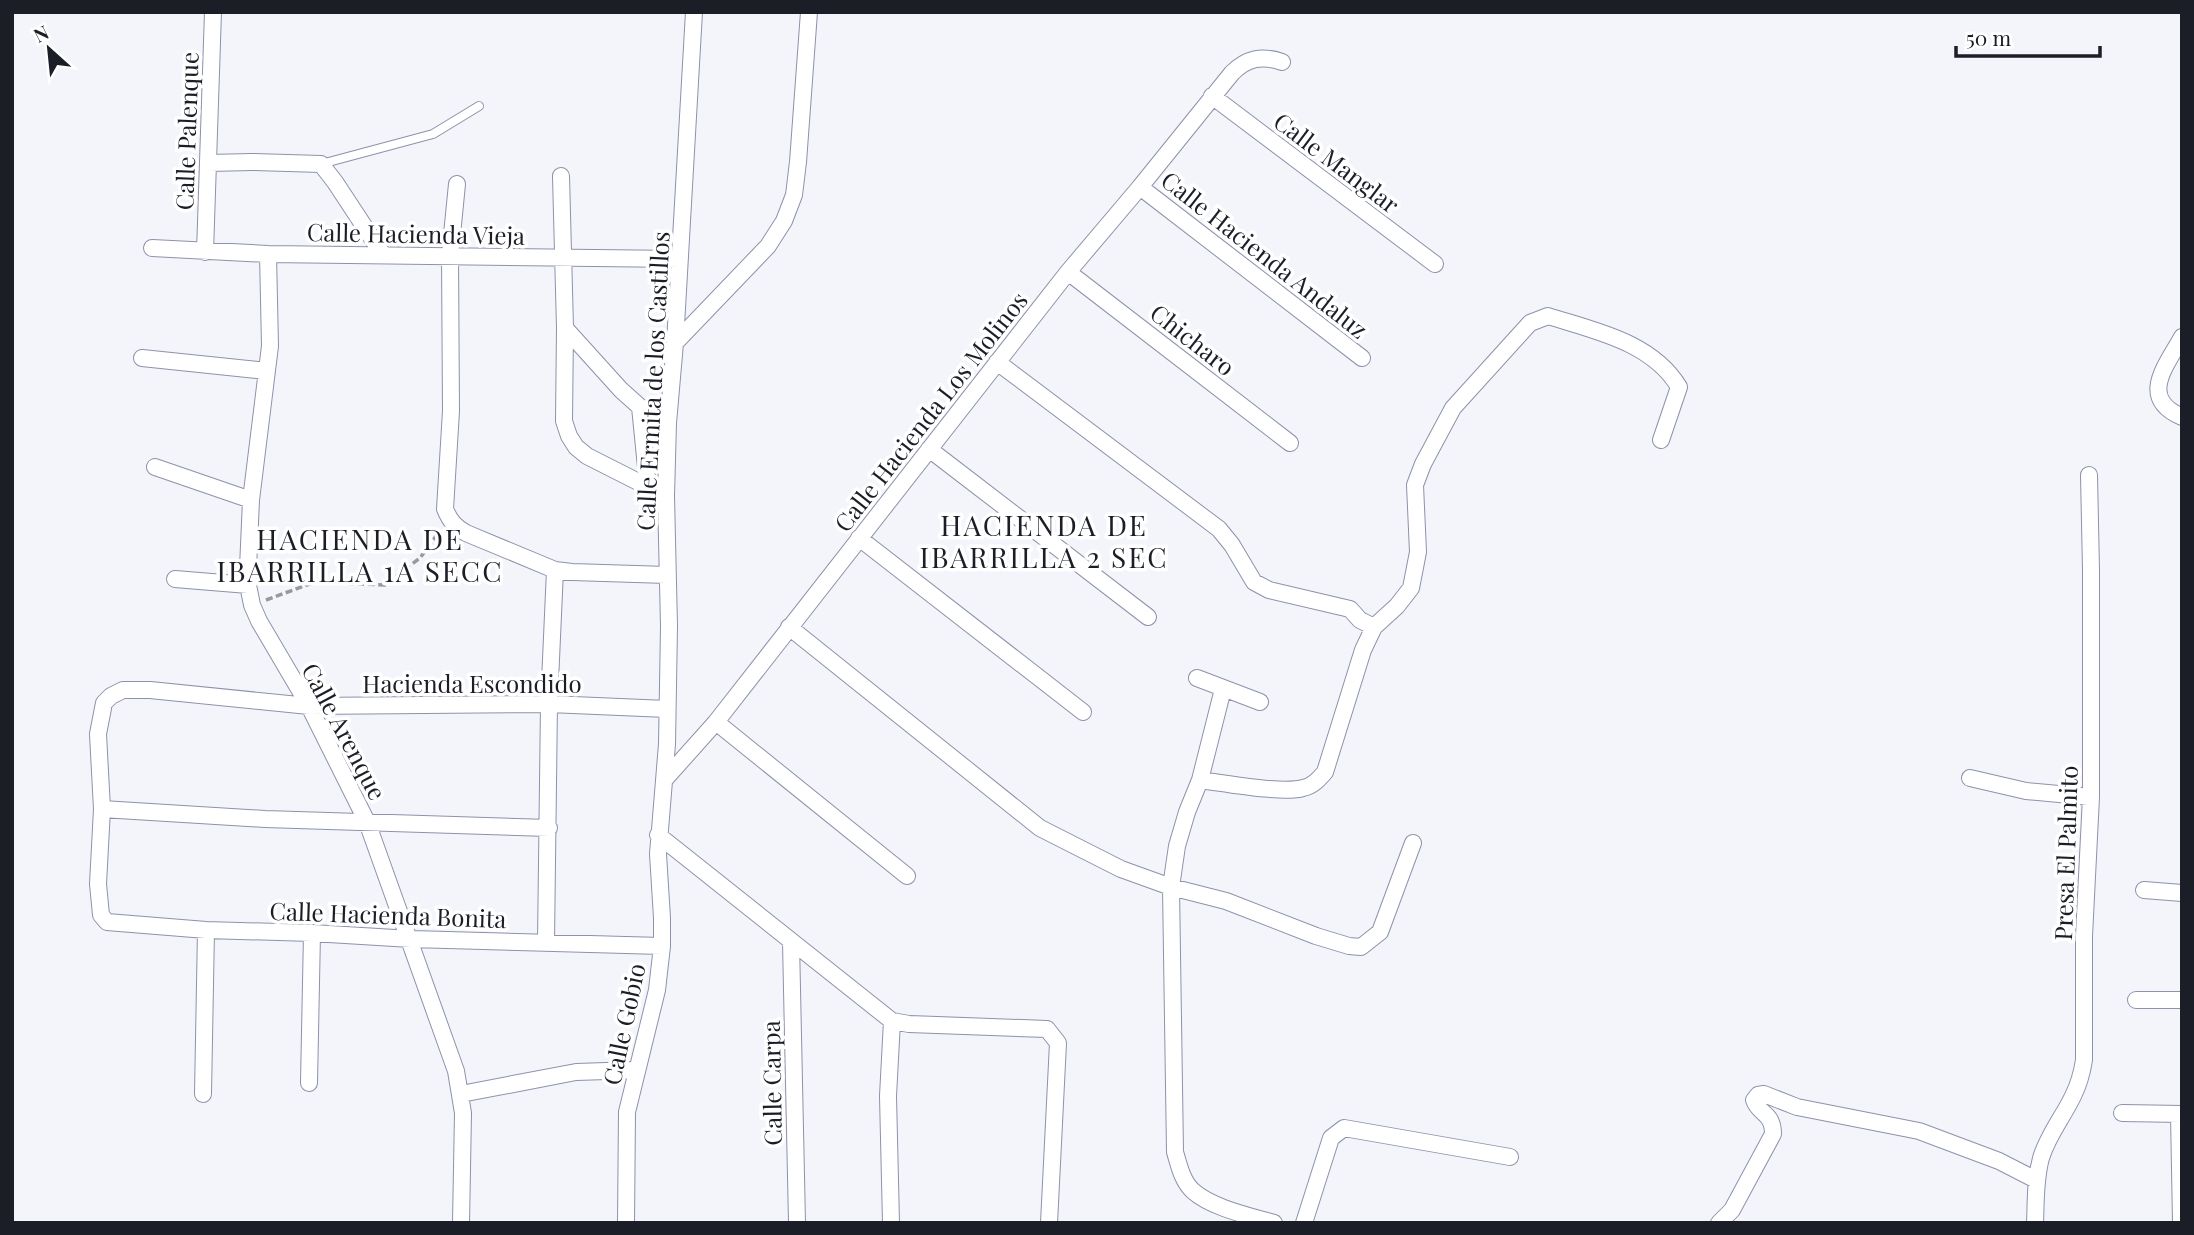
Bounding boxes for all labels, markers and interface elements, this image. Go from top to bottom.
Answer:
north arrow [14,14,84,84]
scale bar [1956,14,2100,58]
text: N [29,18,53,48]
text: 50 m [1966,23,2012,51]
street label: Calle Palenque [167,51,205,211]
street label: Calle Manglar [1268,104,1406,220]
street label: Calle Hacienda Andaluz [1155,163,1375,345]
street label: Calle Hacienda Vieja [307,215,525,251]
street label: Calle Ermita de los Castillos [628,230,676,532]
street label: Calle Hacienda Los Molinos [826,284,1034,538]
street label: Chicharo [1144,296,1242,382]
district label: HACIENDA DE IBARRILLA 2 SEC [920,506,1168,575]
district label: HACIENDA DE IBARRILLA 1A SECC [217,520,503,589]
street label: Calle Arenque [296,657,394,805]
street label: Hacienda Escondido [362,667,582,699]
street label: Presa El Palmito [2046,765,2084,941]
street label: Calle Hacienda Bonita [269,894,507,934]
street label: Calle Gobio [594,960,652,1088]
street label: Calle Carpa [754,1020,788,1146]

